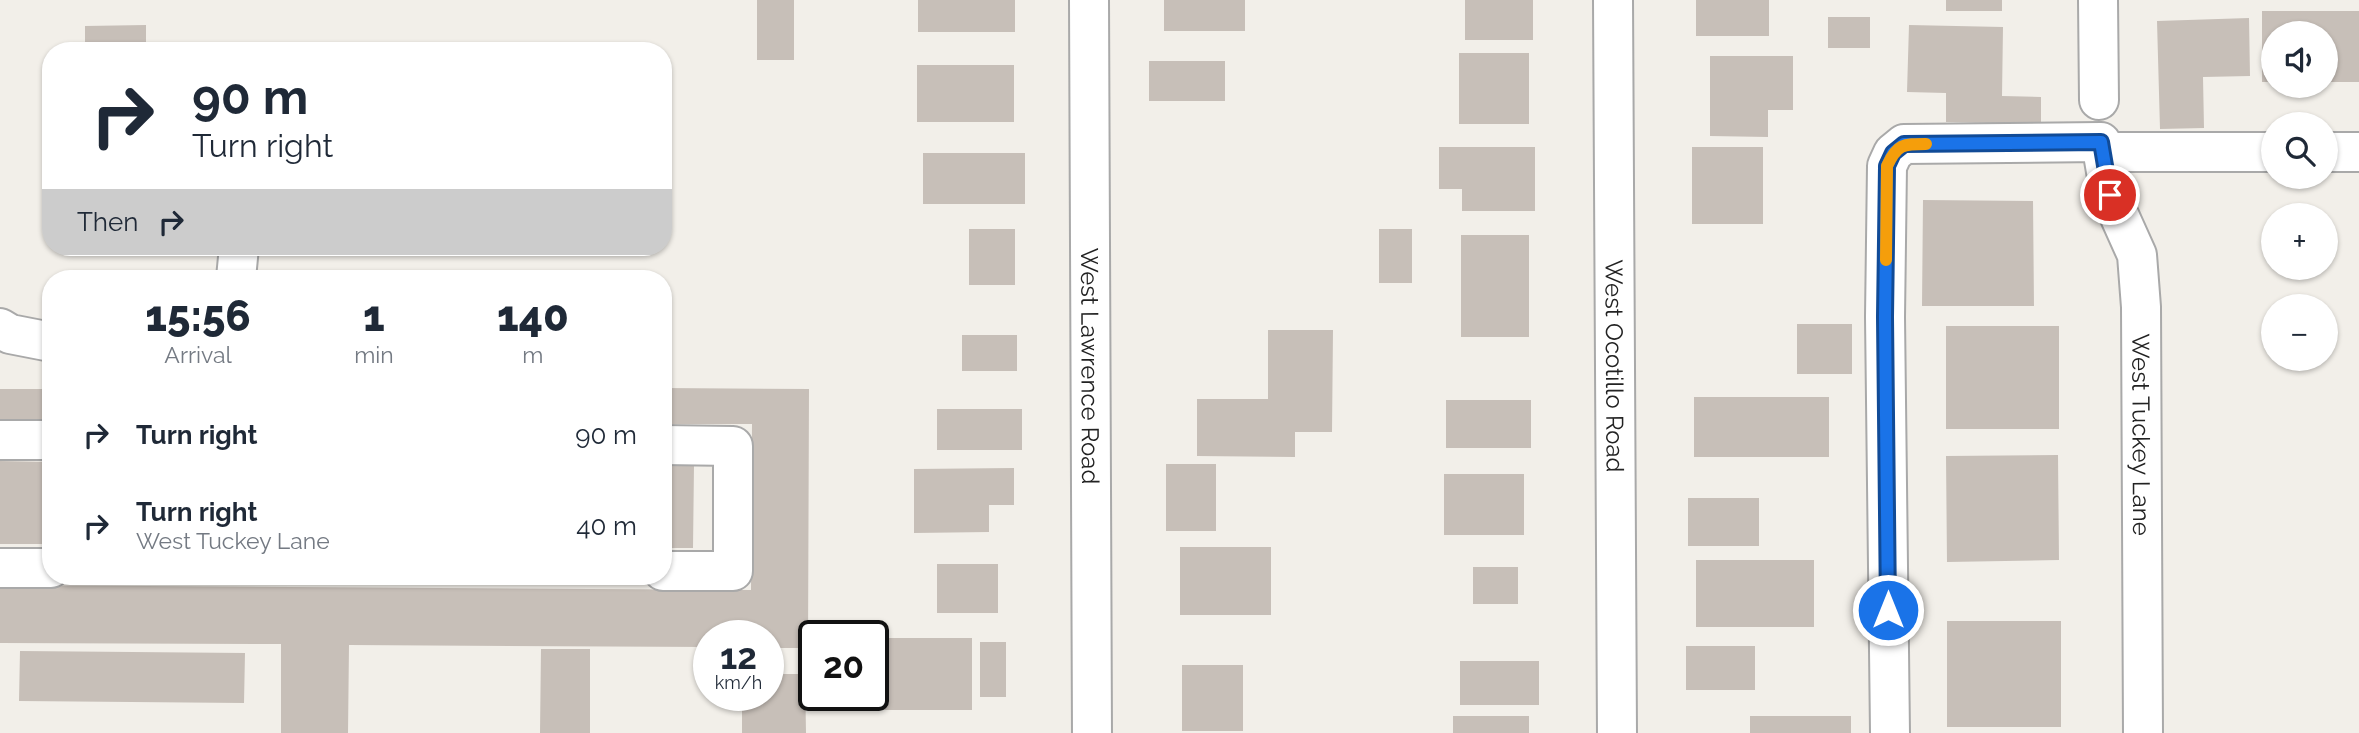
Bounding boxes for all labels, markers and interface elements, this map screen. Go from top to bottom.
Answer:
map controls [2261,21,2338,371]
button: sound [2261,21,2338,98]
text: 90 m [192,68,308,125]
icon: right [77,70,168,161]
button: search [2261,112,2338,189]
text: Turn right [192,127,333,164]
pin [2080,165,2140,225]
icon: arrive [2091,176,2129,214]
icon: right [152,203,190,241]
button: + [2261,203,2338,280]
text: Then [77,207,138,237]
street label: West Lawrence Road [1076,248,1105,484]
street label: West Ocotillo Road [1600,259,1630,473]
text: 15:56 [145,292,251,341]
text: 1 [363,292,385,341]
text: 140 [497,292,569,341]
button: − [2261,294,2338,371]
street label: West Tuckey Lane [2127,333,2157,536]
text: Arrival [164,341,232,368]
text: min [354,341,394,368]
text: m [522,341,543,368]
icon: right [77,416,115,454]
text: Turn right [136,420,257,450]
text: 90 m [575,420,637,450]
text: Turn right [136,497,257,527]
icon: right [77,507,115,545]
text: 40 m [576,511,637,541]
text: West Tuckey Lane [136,527,330,554]
position arrow [1851,573,1925,647]
speed limit sign: 20 [798,620,889,711]
text: 12 [720,636,757,677]
text: km/h [715,672,762,693]

